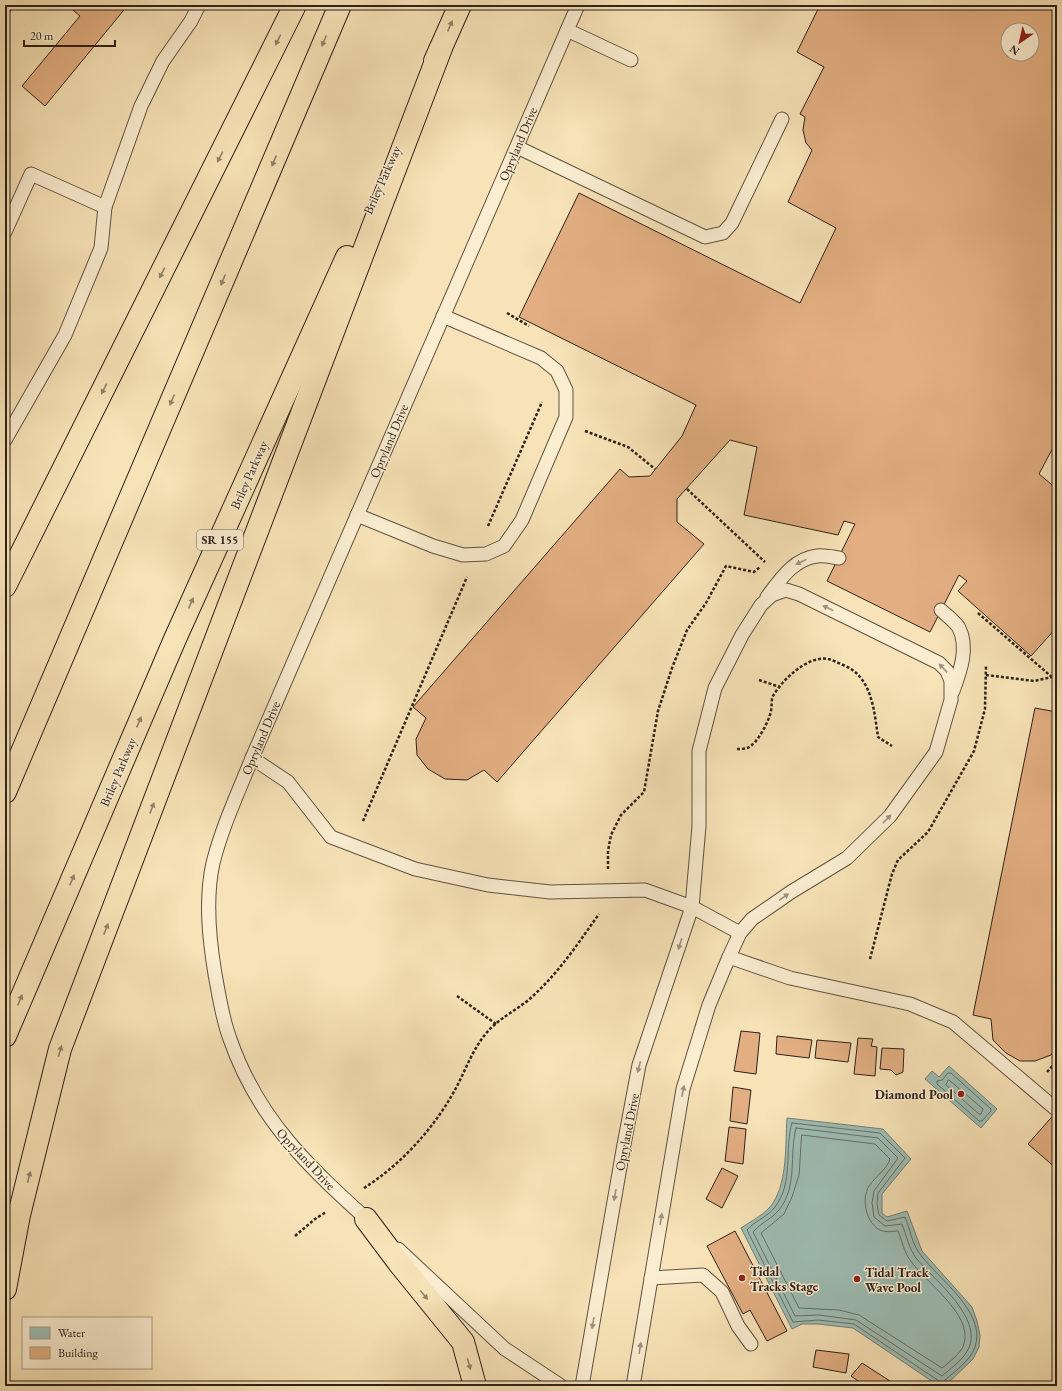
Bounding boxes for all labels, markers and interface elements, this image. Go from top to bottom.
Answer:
one-way arrow [448,20,454,32]
scale bar [24,22,115,48]
north arrow [1000,22,1040,62]
text: 20 m [30,28,54,44]
one-way arrow [275,34,281,46]
one-way arrow [321,35,327,47]
text: N [1007,42,1022,59]
street label: Opryland Drive [495,104,541,184]
street label: Briley Parkway [359,143,405,217]
one-way arrow [217,151,223,162]
one-way arrow [270,155,276,167]
one-way arrow [159,267,165,279]
one-way arrow [220,275,226,286]
one-way arrow [101,383,107,395]
one-way arrow [169,394,175,405]
street label: Opryland Drive [366,401,412,481]
street label: Briley Parkway [226,438,272,512]
road number: SR 155 [197,530,243,550]
one-way arrow [795,559,807,565]
one-way arrow [188,597,194,609]
one-way arrow [822,605,834,611]
one-way arrow [938,663,948,673]
street label: Opryland Drive [238,698,284,778]
one-way arrow [137,716,143,728]
street label: Briley Parkway [96,735,140,809]
one-way arrow [150,801,156,813]
one-way arrow [882,814,892,824]
one-way arrow [69,874,75,886]
one-way arrow [779,893,789,901]
one-way arrow [103,923,109,935]
one-way arrow [677,938,683,950]
one-way arrow [18,993,24,1005]
one-way arrow [57,1045,63,1057]
one-way arrow [636,1061,642,1074]
one-way arrow [680,1085,686,1097]
place label: Diamond Pool [875,1086,953,1103]
marker: Diamond Pool [956,1089,966,1099]
street label: Opryland Drive [611,1092,643,1172]
street label: Opryland Drive [273,1124,339,1194]
one-way arrow [26,1171,32,1183]
one-way arrow [612,1189,618,1201]
one-way arrow [658,1213,664,1225]
place label: Tidal Tracks Stage [750,1263,819,1295]
place label: Tidal Track Wave Pool [865,1264,930,1296]
marker: Tidal Tracks Stage [737,1273,747,1283]
marker: Tidal Track Wave Pool [852,1274,862,1284]
one-way arrow [420,1289,428,1300]
legend [22,1317,152,1369]
one-way arrow [590,1317,596,1329]
text: Water [58,1325,85,1341]
one-way arrow [637,1341,643,1354]
text: Building [58,1345,99,1361]
one-way arrow [466,1358,472,1370]

